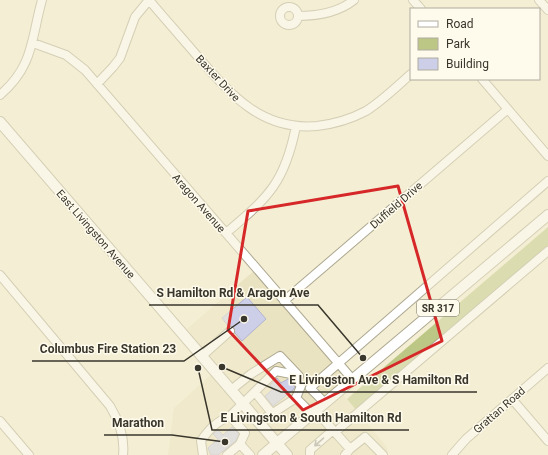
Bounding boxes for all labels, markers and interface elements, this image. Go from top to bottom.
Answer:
legend [410,8,540,80]
text: Road [446,17,474,31]
text: Park [446,37,471,51]
street label: Baxter Drive [193,52,243,104]
text: Building [446,57,489,71]
street label: Aragon Avenue [169,171,228,236]
street label: Duffield Drive [368,179,425,232]
street label: East Livingston Avenue [54,187,138,281]
callout: S Hamilton Rd & Aragon Ave [149,281,318,305]
text: S Hamilton Rd & Aragon Ave [157,286,310,300]
road number: SR 317 [417,300,459,316]
callout: Columbus Fire Station 23 [32,337,184,361]
text: Columbus Fire Station 23 [40,342,176,356]
callout: E Livingston Ave & S Hamilton Rd [281,368,477,392]
text: E Livingston Ave & S Hamilton Rd [289,373,469,387]
street label: Grattan Road [471,384,528,436]
callout: E Livingston & South Hamilton Rd [212,406,409,430]
callout: Marathon [104,411,172,435]
text: E Livingston & South Hamilton Rd [221,411,402,425]
text: Marathon [112,416,164,430]
one-way arrow [314,437,324,447]

